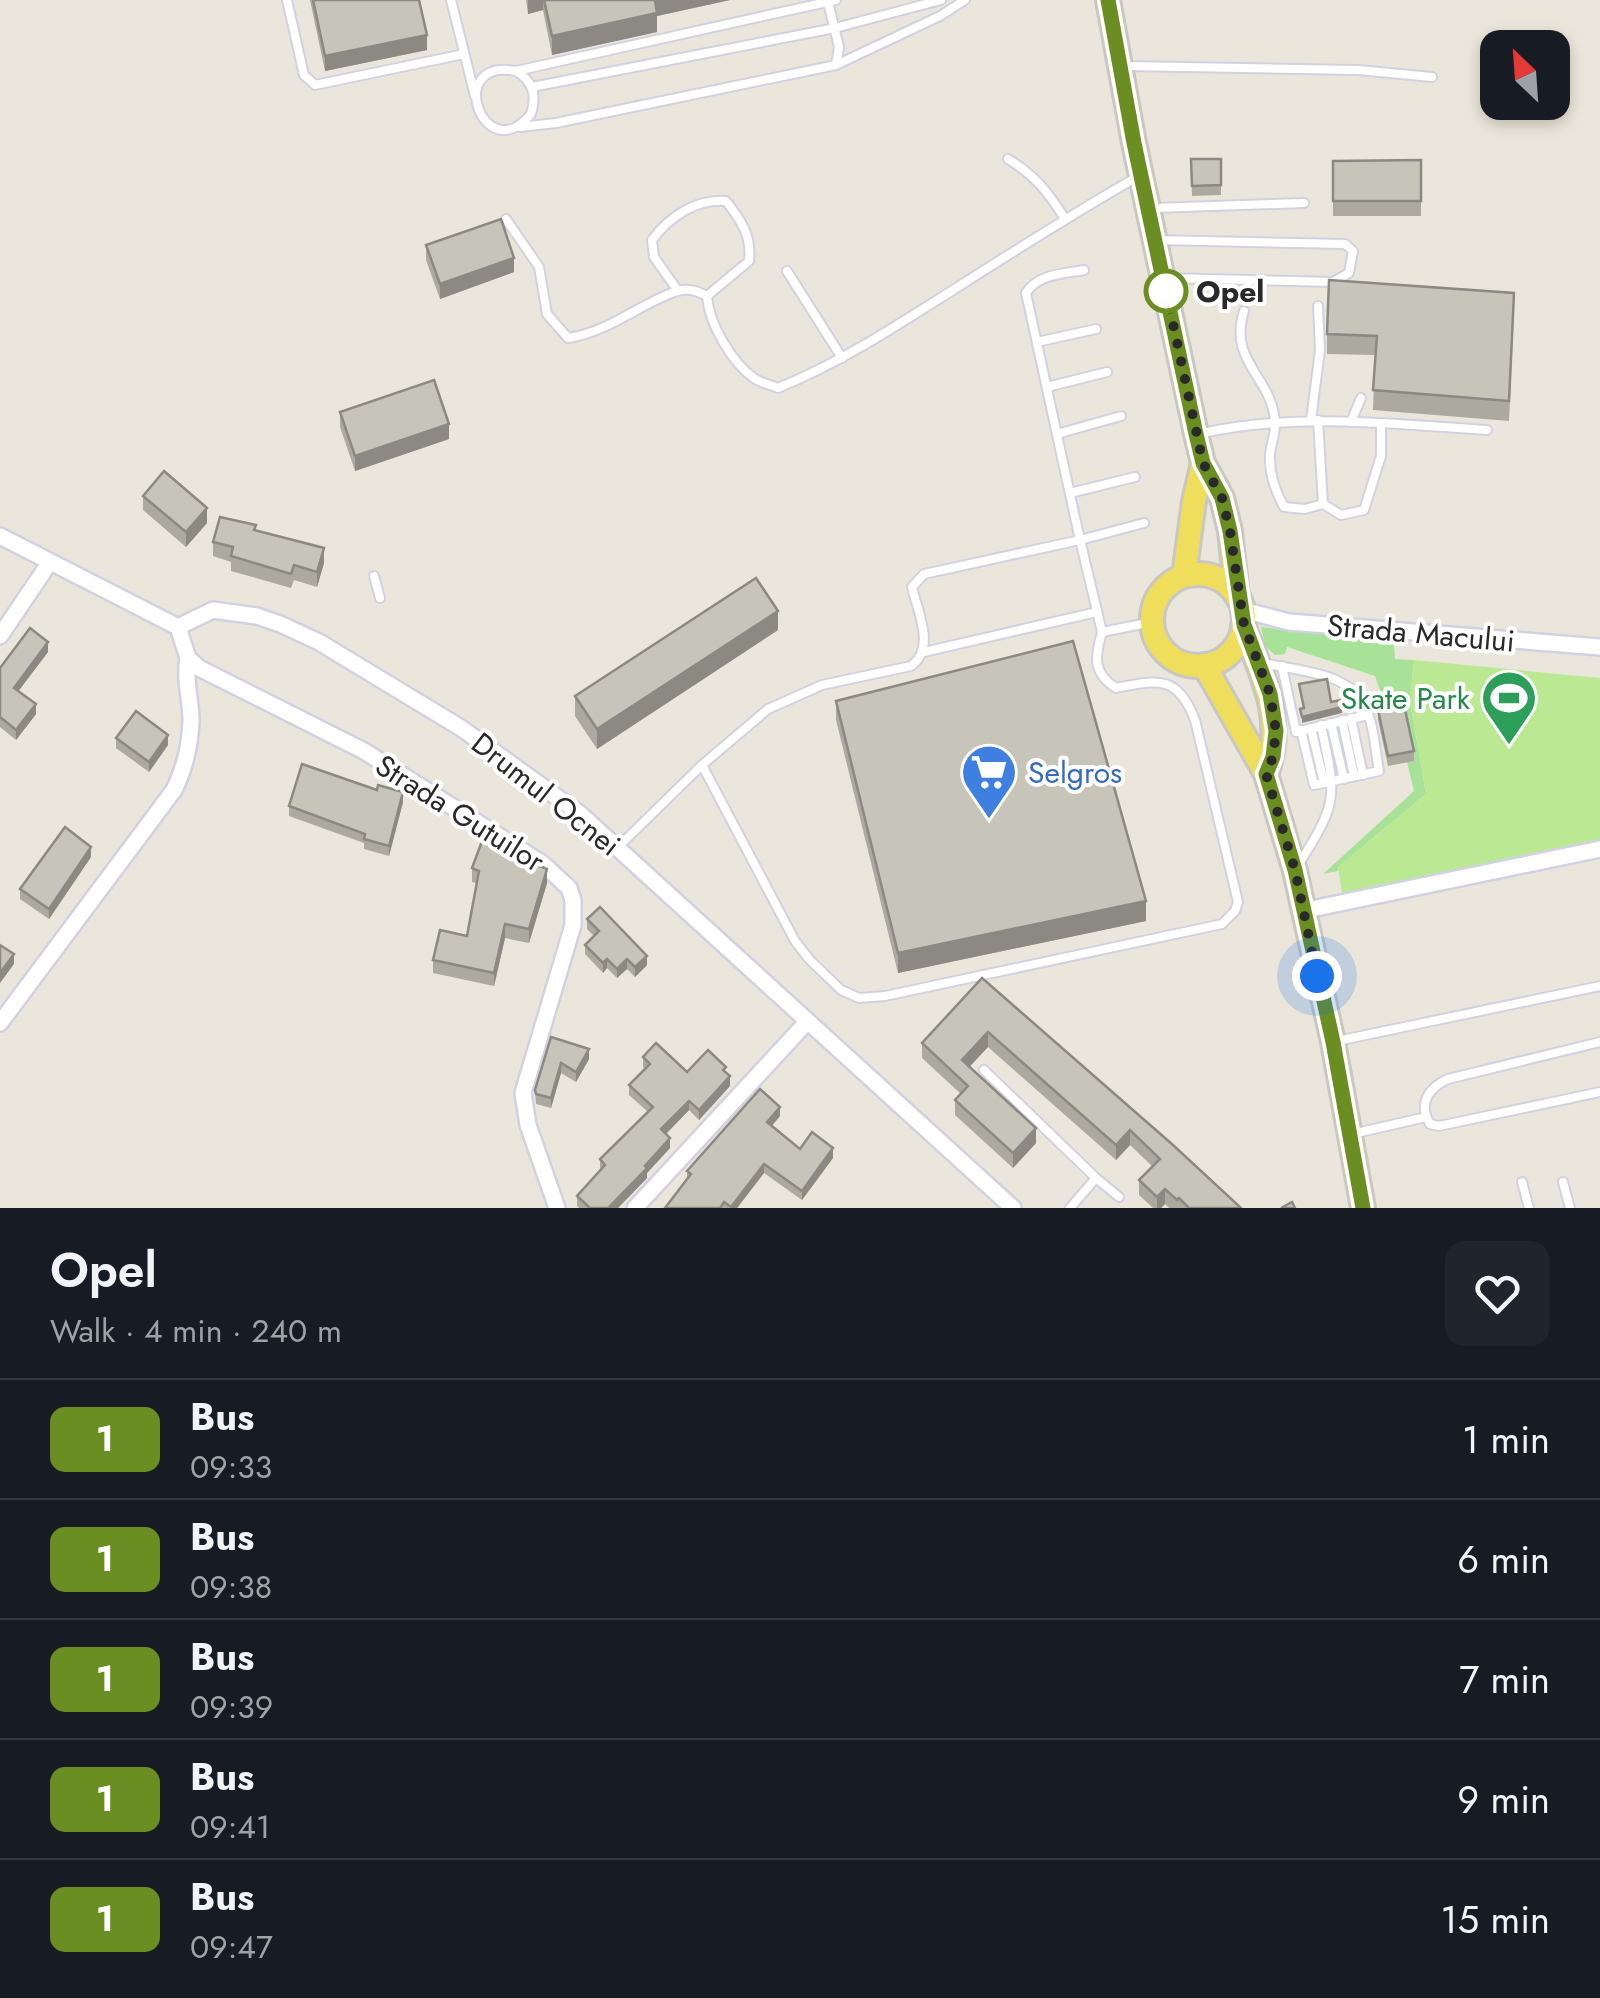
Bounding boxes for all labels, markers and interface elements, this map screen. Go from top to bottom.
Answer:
north arrow [1480,30,1570,120]
map controls [1480,30,1570,120]
marker: Opel [1145,270,1187,312]
place label: Opel [1196,270,1264,313]
street label: Strada Macului [1325,603,1517,663]
sports icon: Skate Park [1479,668,1539,747]
place label: Skate Park [1341,677,1471,720]
street label: Drumul Ocnei [462,722,630,866]
supermarket icon: Selgros [959,742,1019,821]
street label: Strada Gutuilor [367,744,553,883]
place label: Selgros [1028,751,1122,794]
your location [1292,951,1342,1001]
text: Opel [50,1236,157,1305]
button: heart [1445,1241,1550,1346]
text: Walk · 4 min · 240 m [50,1308,342,1354]
text: Bus [190,1389,254,1444]
text: 1 min [1462,1412,1550,1467]
text: 1 [96,1414,114,1464]
text: 09:33 [190,1444,272,1490]
text: Bus [190,1509,254,1564]
text: 6 min [1457,1532,1550,1587]
text: 1 [96,1534,114,1584]
text: 09:38 [190,1564,272,1610]
text: Bus [190,1629,254,1684]
text: 7 min [1459,1652,1550,1707]
text: 1 [96,1654,114,1704]
text: 09:39 [190,1684,273,1730]
text: Bus [190,1749,254,1804]
text: 9 min [1457,1772,1550,1827]
text: 1 [96,1774,114,1824]
text: 09:41 [190,1804,270,1850]
text: Bus [190,1869,254,1924]
text: 15 min [1441,1892,1550,1947]
text: 1 [96,1894,114,1944]
text: 09:47 [190,1924,273,1970]

